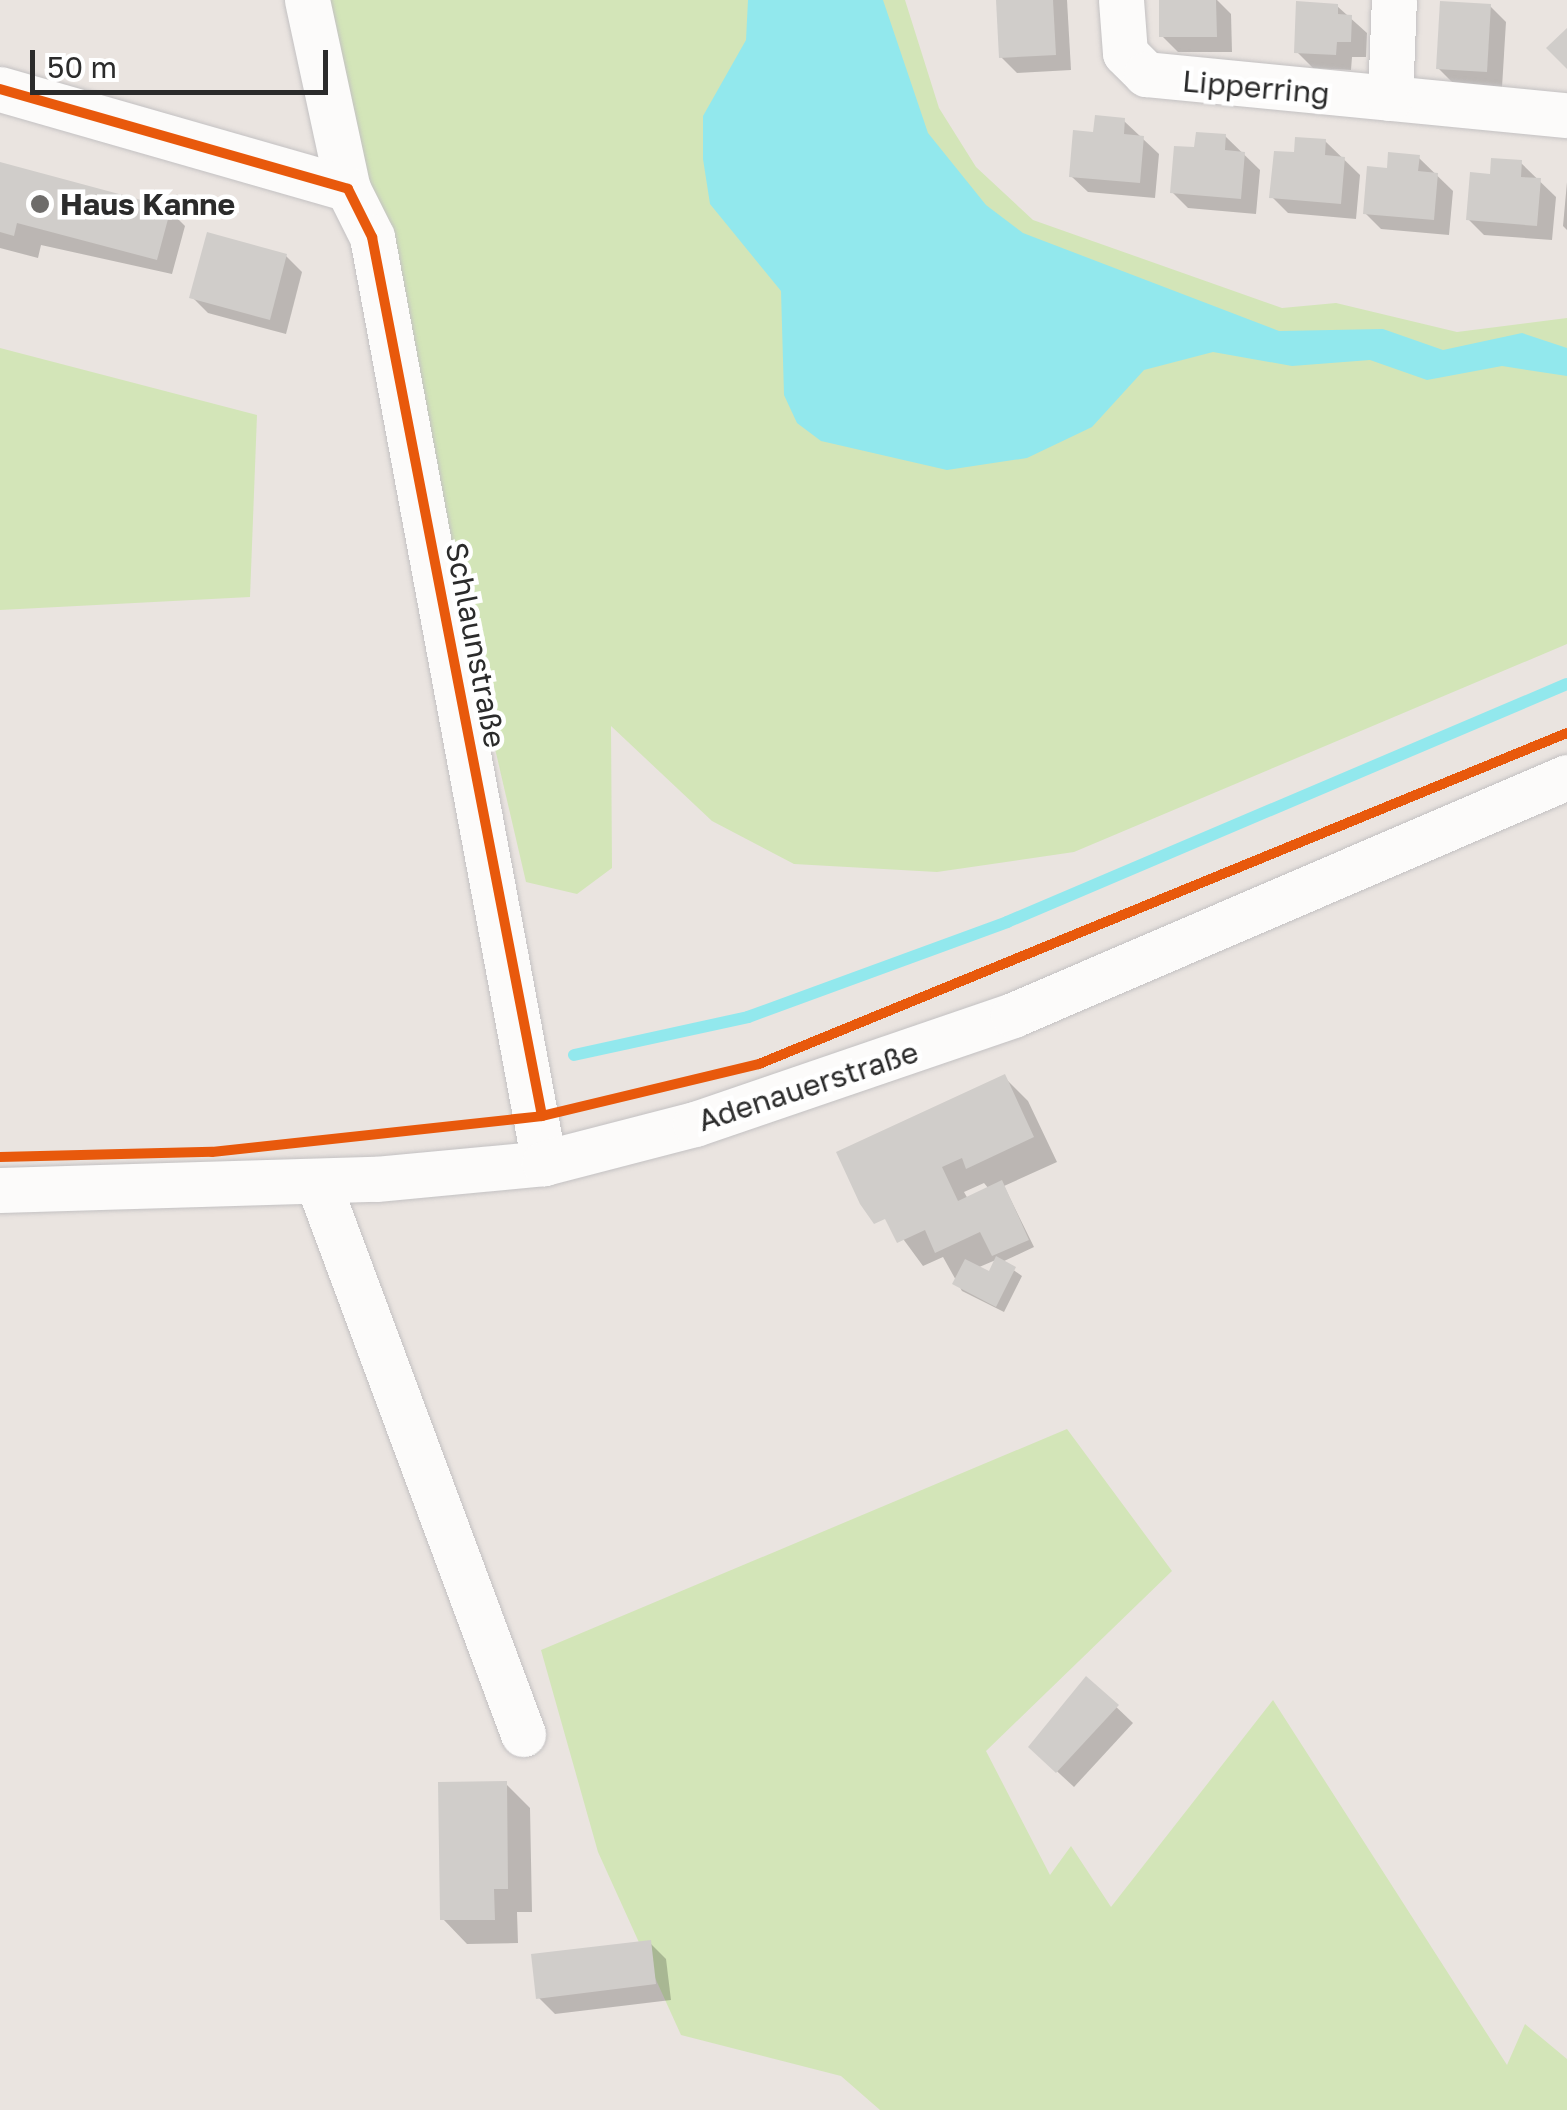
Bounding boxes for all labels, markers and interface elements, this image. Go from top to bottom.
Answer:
scale bar [35,30,332,92]
text: 50 m [47,49,117,85]
street label: Lipperring [1181,63,1331,111]
place label: Haus Kanne [60,186,235,222]
marker: Haus Kanne [29,193,51,215]
street label: Schlaunstraße [438,539,514,751]
street label: Adenauerstraße [693,1033,923,1139]

